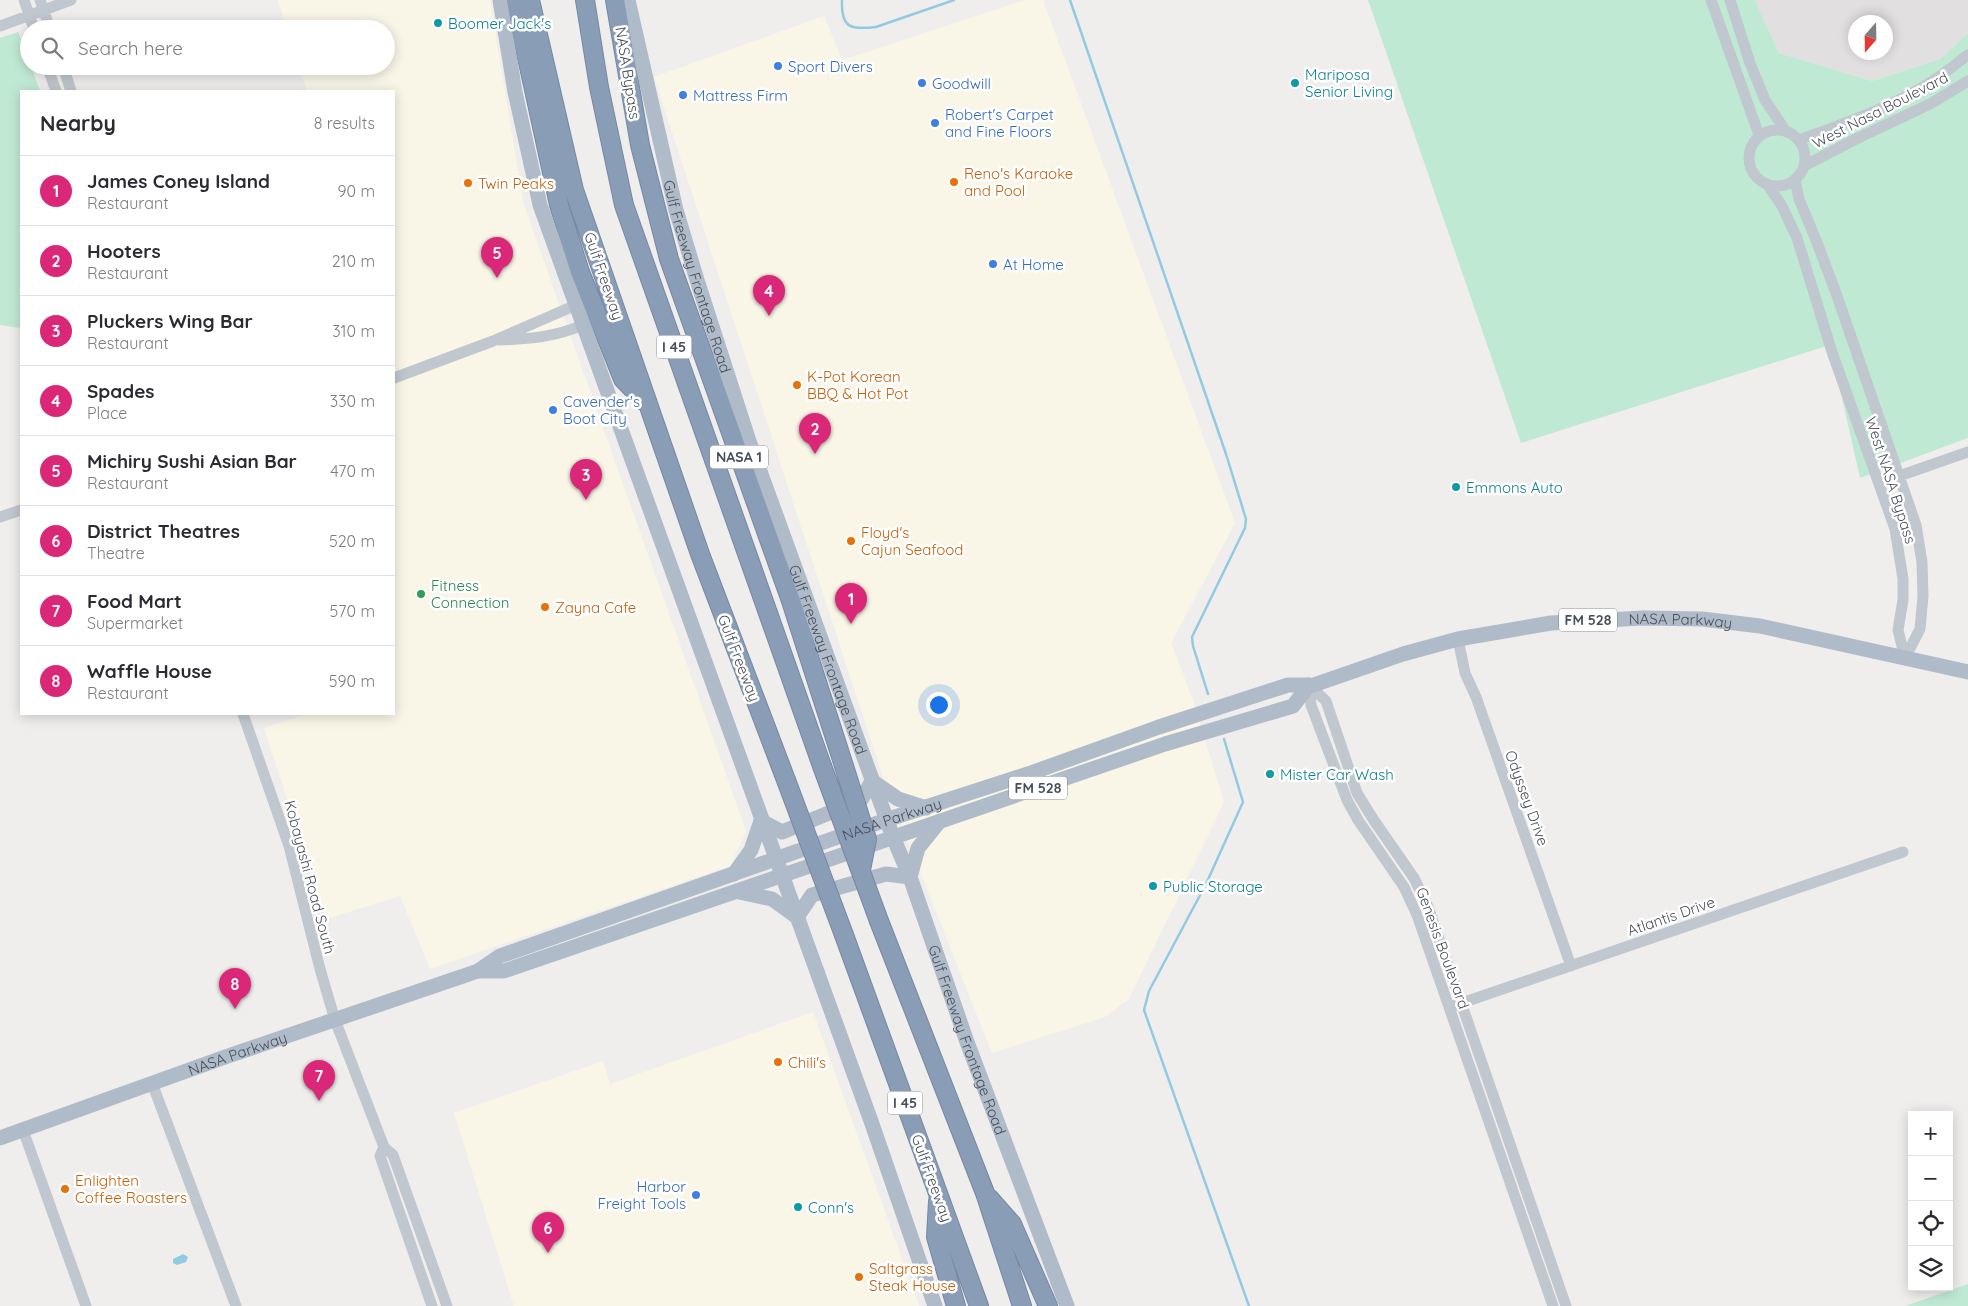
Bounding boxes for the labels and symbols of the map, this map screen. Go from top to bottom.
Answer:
place label: Boomer Jack's [448,14,551,33]
north arrow [1848,15,1893,60]
marker: Boomer Jack's [432,17,444,29]
street label: NASA Bypass [611,25,645,121]
place label: Sport Divers [788,57,873,76]
marker: Sport Divers [772,60,784,72]
place label: Mariposa Senior Living [1305,65,1393,101]
street label: West Nasa Boulevard [1809,68,1951,152]
place label: Goodwill [932,74,991,93]
marker: Goodwill [916,77,928,89]
marker: Mariposa Senior Living [1289,77,1301,89]
place label: Mattress Firm [693,86,788,105]
marker: Mattress Firm [677,89,689,101]
place label: Robert's Carpet and Fine Floors [945,105,1054,141]
marker: Robert's Carpet and Fine Floors [929,117,941,129]
place label: Reno's Karaoke and Pool [964,164,1073,200]
place label: Twin Peaks [478,174,554,193]
marker: Reno's Karaoke and Pool [948,176,960,188]
marker: Twin Peaks [462,177,474,189]
street label: Gulf Freeway Frontage Road [660,178,736,375]
street label: Gulf Freeway [580,230,628,322]
pin: 5 [481,237,513,278]
place label: At Home [1003,255,1064,274]
marker: At Home [987,258,999,270]
pin: 4 [753,275,785,316]
road number: I 45 [656,336,692,358]
place label: K-Pot Korean BBQ & Hot Pot [807,367,909,403]
marker: K-Pot Korean BBQ & Hot Pot [791,379,803,391]
place label: Cavender's Boot City [563,392,640,428]
marker: Cavender's Boot City [547,404,559,416]
pin: 2 [799,413,831,454]
street label: West NASA Bypass [1862,414,1920,546]
road number: NASA 1 [710,446,768,468]
pin: 3 [570,459,602,500]
place label: Emmons Auto [1466,478,1563,497]
marker: Emmons Auto [1450,481,1462,493]
place label: Floyd's Cajun Seafood [861,523,963,559]
marker: Floyd's Cajun Seafood [845,535,857,547]
street label: Gulf Freeway Frontage Road [785,562,872,757]
place label: Fitness Connection [431,576,509,612]
pin: 1 [835,583,867,624]
marker: Fitness Connection [415,588,427,600]
place label: Zayna Cafe [555,598,636,617]
marker: Zayna Cafe [539,601,551,613]
road number: FM 528 [1559,608,1617,632]
street label: NASA Parkway [1628,608,1733,632]
street label: Gulf Freeway [714,612,764,704]
your location [926,692,952,718]
street label: Odyssey Drive [1501,748,1553,848]
place label: Mister Car Wash [1280,765,1394,784]
marker: Mister Car Wash [1264,768,1276,780]
road number: FM 528 [1009,776,1067,800]
street label: NASA Parkway [839,793,944,844]
street label: Kobayashi Road South [280,798,340,956]
place label: Public Storage [1163,877,1263,896]
marker: Public Storage [1147,880,1159,892]
street label: Genesis Boulevard [1412,885,1474,1011]
street label: Atlantis Drive [1625,892,1717,940]
street label: Gulf Freeway Frontage Road [925,942,1011,1137]
pin: 8 [219,968,251,1009]
street label: NASA Parkway [185,1027,289,1079]
place label: Chili's [788,1053,826,1072]
marker: Chili's [772,1056,784,1068]
pin: 7 [303,1060,335,1101]
road number: I 45 [888,1092,922,1114]
street label: Gulf Freeway [907,1132,957,1224]
place label: Enlighten Coffee Roasters [75,1171,187,1207]
place label: Harbor Freight Tools [598,1177,686,1213]
marker: Enlighten Coffee Roasters [59,1183,71,1195]
marker: Harbor Freight Tools [690,1189,702,1201]
place label: Conn's [808,1198,854,1217]
marker: Conn's [792,1201,804,1213]
pin: 6 [532,1212,564,1253]
place label: Saltgrass Steak House [869,1259,956,1295]
marker: Saltgrass Steak House [853,1271,865,1283]

